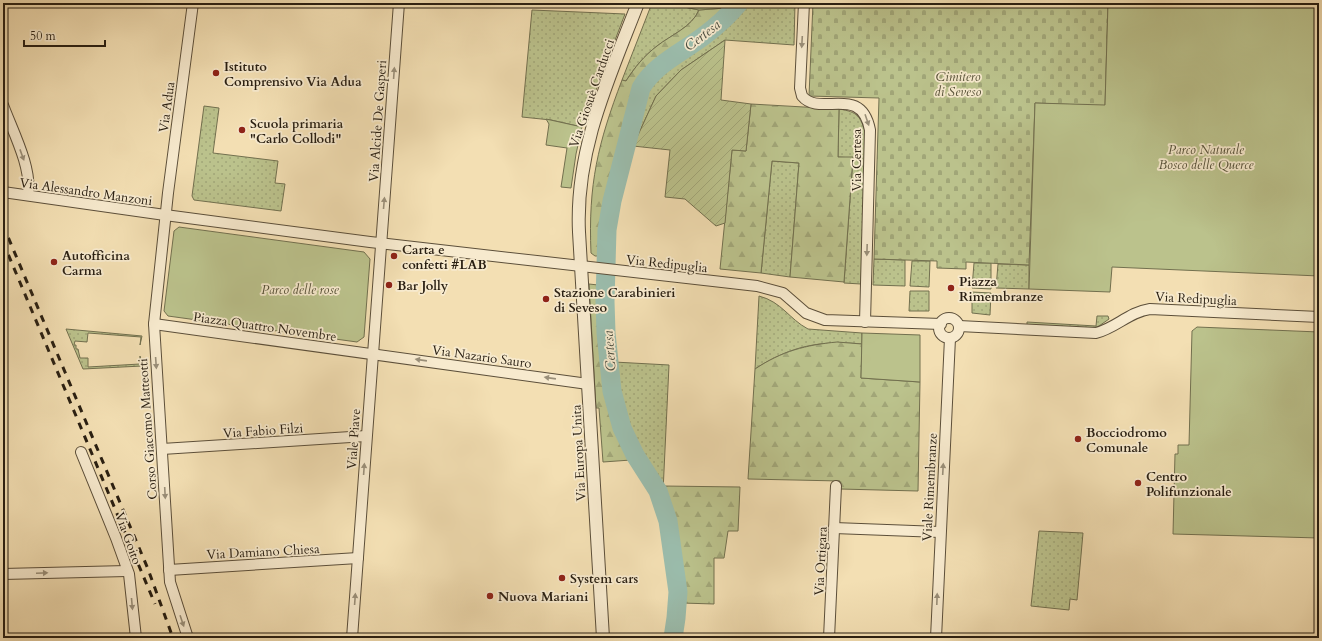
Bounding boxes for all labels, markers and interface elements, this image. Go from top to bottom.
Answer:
water label: Certesa [680,15,724,55]
scale bar [24,22,105,48]
text: 50 m [30,28,57,44]
street label: Via Giosuè Carducci [565,36,619,150]
one-way arrow [799,36,805,49]
place label: Istituto Comprensivo Via Adua [224,58,362,91]
street label: Via Alcide De Gasperi [365,59,391,183]
one-way arrow [390,67,397,79]
marker: Istituto Comprensivo Via Adua [211,68,221,78]
park label: Cimitero di Seveso [935,68,981,101]
street label: Via Adua [155,80,180,134]
place label: Scuola primaria "Carlo Collodi" [250,115,344,148]
one-way arrow [864,115,870,127]
marker: Scuola primaria "Carlo Collodi" [237,125,247,135]
street label: Via Certesa [848,128,866,191]
park label: Parco Naturale Bosco delle Querce [1158,141,1255,174]
one-way arrow [19,149,25,161]
street label: Via Alessandro Manzoni [18,174,154,210]
one-way arrow [380,197,387,209]
place label: Carta e confetti #LAB [402,241,487,274]
one-way arrow [864,244,871,256]
place label: Autofficina Carma [62,247,130,280]
marker: Carta e confetti #LAB [389,251,399,261]
street label: Via Redipuglia [625,251,709,277]
marker: Autofficina Carma [49,257,59,267]
place label: Piazza Rimembranze [959,273,1043,306]
place label: Bar Jolly [397,277,449,295]
marker: Bar Jolly [384,280,394,290]
park label: Parco delle rose [261,281,340,299]
marker: Piazza Rimembranze [946,283,956,293]
place label: Stazione Carabinieri di Seveso [554,284,675,317]
street label: Via Redipuglia [1155,288,1238,310]
marker: Stazione Carabinieri di Seveso [541,294,551,304]
street label: Piazza Quattro Novembre [192,308,338,346]
water label: Certesa [599,330,620,372]
street label: Via Nazario Sauro [431,341,533,373]
street label: Corso Giacomo Matteotti [134,357,162,500]
one-way arrow [152,357,159,369]
one-way arrow [415,357,427,364]
one-way arrow [544,375,556,381]
street label: Via Europa Unita [567,404,591,502]
street label: Viale Piave [343,408,365,470]
street label: Via Fabio Filzi [222,419,304,443]
place label: Bocciodromo Comunale [1086,424,1167,457]
street label: Viale Rimembranze [918,432,942,542]
marker: Bocciodromo Comunale [1073,434,1083,444]
one-way arrow [361,463,368,475]
one-way arrow [940,463,947,475]
place label: Centro Polifunzionale [1146,468,1232,501]
marker: Centro Polifunzionale [1133,478,1143,488]
one-way arrow [161,487,168,499]
street label: Via Goito [110,510,146,567]
street label: Via Ortigara [810,526,832,596]
street label: Via Damiano Chiesa [206,540,320,564]
one-way arrow [36,570,49,576]
place label: System cars [570,570,639,588]
marker: System cars [557,573,567,583]
place label: Nuova Mariani [498,588,588,606]
marker: Nuova Mariani [485,591,495,601]
one-way arrow [352,593,359,605]
one-way arrow [934,593,941,605]
one-way arrow [129,598,136,610]
one-way arrow [179,615,185,627]

